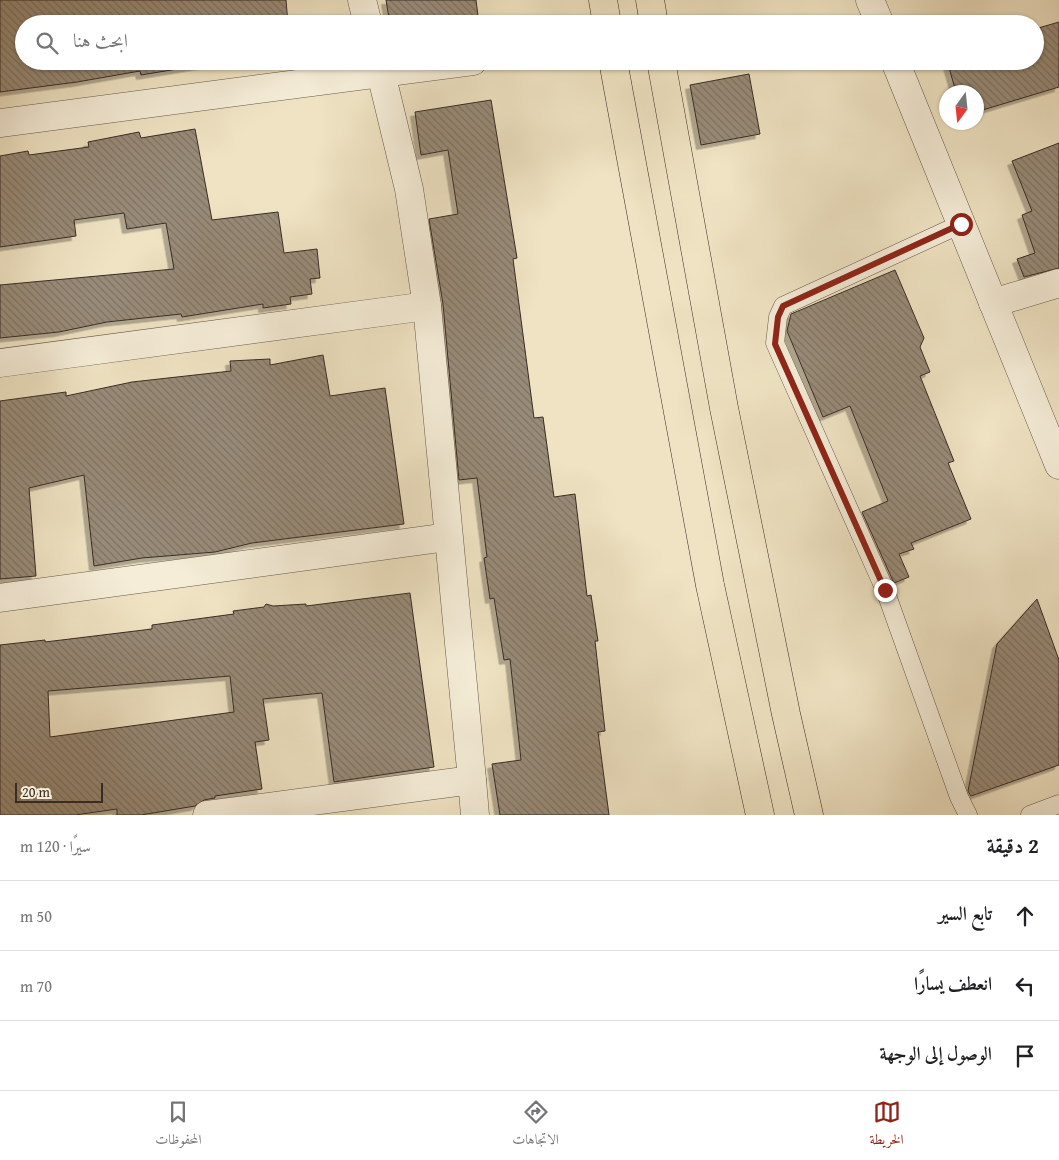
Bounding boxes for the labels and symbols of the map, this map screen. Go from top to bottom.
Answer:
north arrow [939,85,984,130]
route start [950,213,973,236]
route end [874,579,897,602]
scale bar [15,780,102,803]

